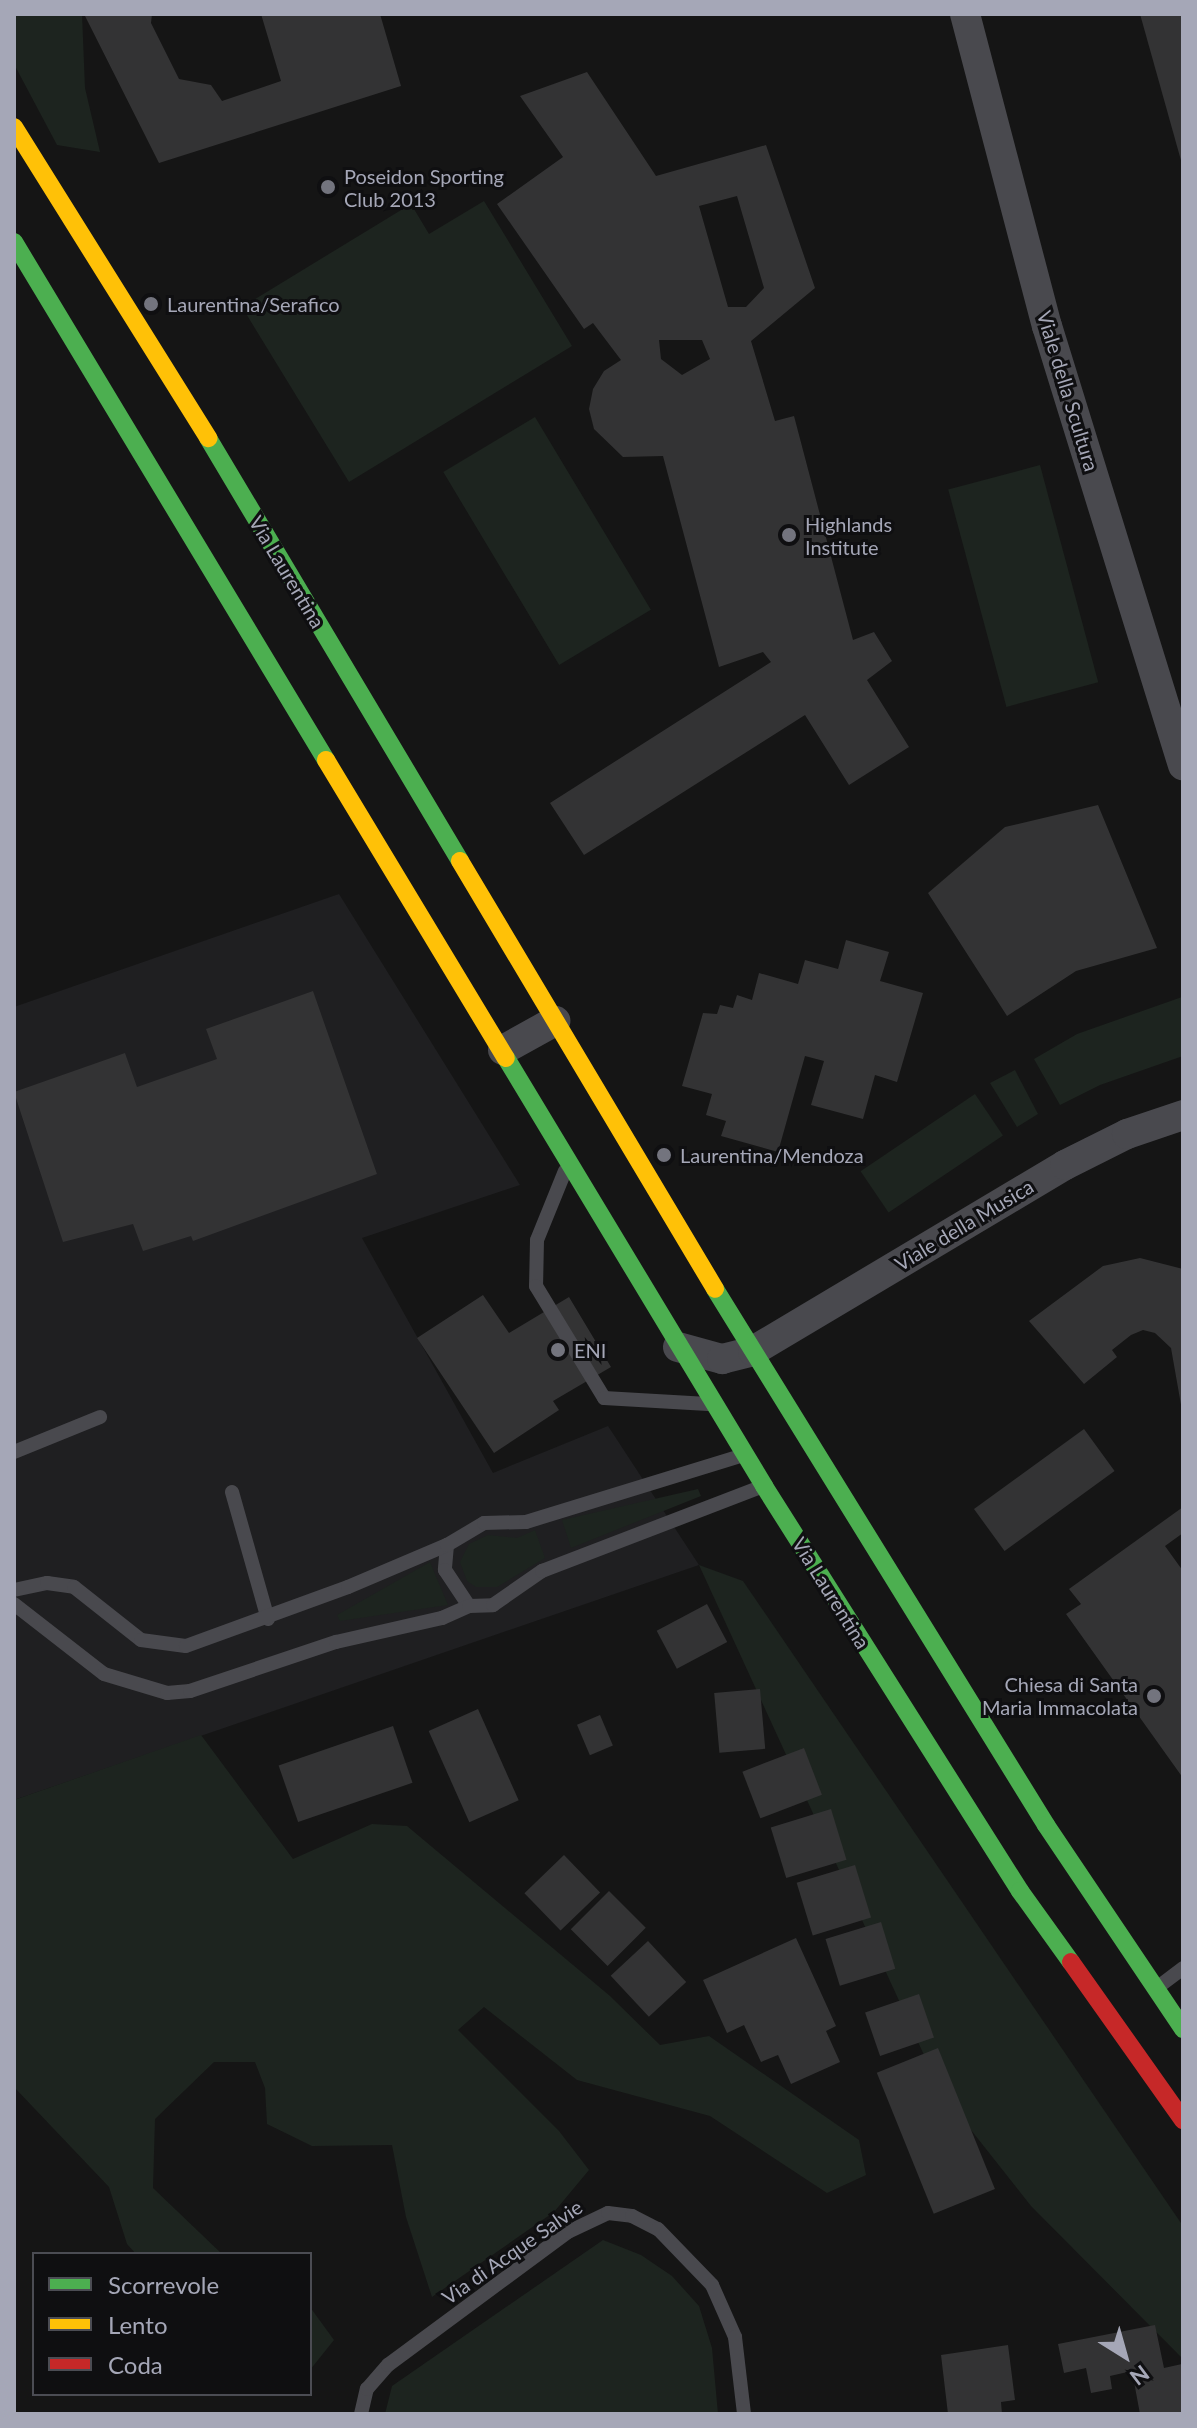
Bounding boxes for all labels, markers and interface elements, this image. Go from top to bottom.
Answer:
place label: Poseidon Sporting Club 2013 [344,164,504,211]
marker: Poseidon Sporting Club 2013 [319,178,337,196]
place label: Laurentina/Serafico [167,292,340,316]
marker: Laurentina/Serafico [142,295,160,313]
street label: Viale della Scultura [1032,308,1104,474]
street label: Via Laurentina [244,512,330,632]
place label: Highlands Institute [805,512,892,559]
marker: Highlands Institute [780,526,798,544]
place label: Laurentina/Mendoza [680,1143,864,1167]
marker: Laurentina/Mendoza [655,1146,673,1164]
street label: Viale della Musica [890,1174,1038,1276]
place label: ENI [574,1338,606,1362]
marker: ENI [549,1341,567,1359]
street label: Via Laurentina [787,1533,875,1653]
place label: Chiesa di Santa Maria Immacolata [982,1672,1138,1719]
marker: Chiesa di Santa Maria Immacolata [1145,1687,1163,1705]
street label: Via di Acque Salvie [437,2194,587,2310]
legend [32,2252,312,2396]
text: Scorrevole [108,2270,219,2299]
text: Lento [108,2310,168,2339]
north arrow [1085,2316,1165,2396]
text: Coda [108,2350,163,2379]
text: N [1125,2360,1155,2391]

